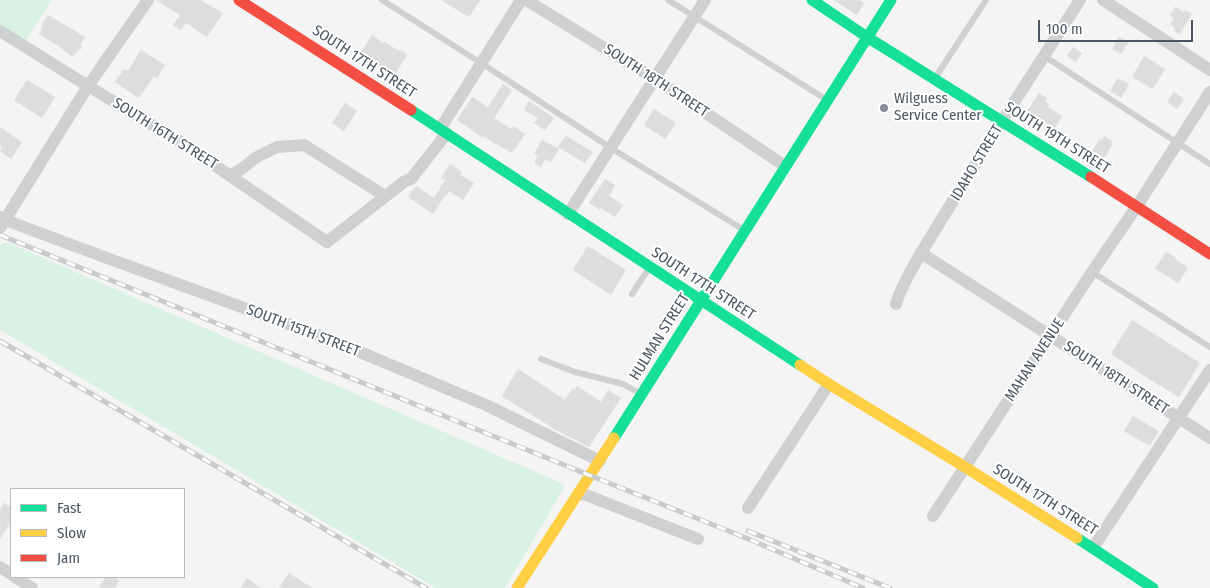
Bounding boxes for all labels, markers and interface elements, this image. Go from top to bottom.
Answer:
scale bar [1040,10,1195,42]
text: 100 m [1046,20,1083,38]
street label: SOUTH 17TH STREET [309,22,419,102]
street label: SOUTH 18TH STREET [600,40,712,122]
place label: Wilguess Service Center [894,90,982,125]
street label: SOUTH 16TH STREET [109,94,221,174]
street label: SOUTH 19TH STREET [1001,98,1113,178]
marker: Wilguess Service Center [878,102,890,114]
street label: IDAHO STREET [947,122,1007,204]
street label: SOUTH 17TH STREET [648,244,758,324]
street label: HULMAN STREET [626,290,694,384]
street label: SOUTH 15TH STREET [244,301,362,361]
street label: MAHAN AVENUE [1001,315,1069,405]
street label: SOUTH 18TH STREET [1060,337,1172,419]
street label: SOUTH 17TH STREET [989,461,1101,539]
legend [10,488,185,578]
text: Fast [57,499,81,517]
text: Slow [57,524,86,542]
text: Jam [57,549,80,567]

